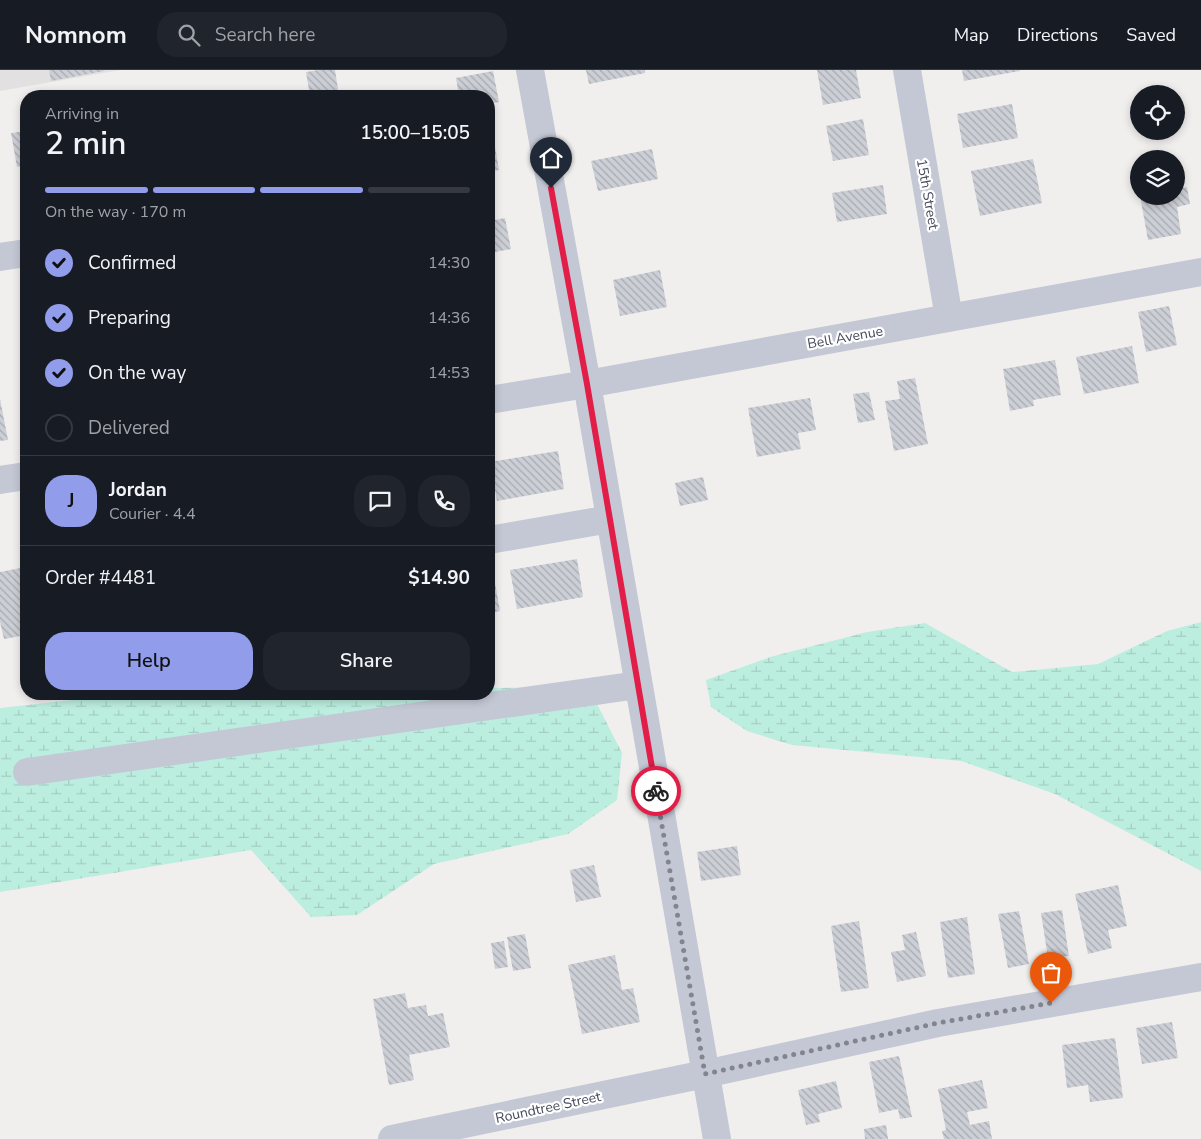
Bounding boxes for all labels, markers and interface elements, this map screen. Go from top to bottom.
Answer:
search box [157,12,507,57]
text: Nomnom [25,19,127,51]
icon: search [175,21,203,49]
text: Search here [215,22,315,48]
text: Map [954,23,989,47]
text: Directions [1017,23,1098,47]
text: Saved [1126,23,1176,47]
map controls [1130,85,1185,205]
button: locate [1130,85,1185,140]
text: Arriving in [45,103,119,125]
text: 15:00–15:05 [360,120,470,146]
text: 2 min [45,122,127,165]
pin [530,137,572,188]
icon: home [537,144,565,172]
button: layers [1130,150,1185,205]
street label: 15th Street [912,157,943,231]
text: On the way · 170 m [45,201,186,223]
icon: check [45,249,73,277]
text: Confirmed [88,250,176,276]
text: 14:30 [428,252,470,274]
icon: check [45,304,73,332]
text: Preparing [88,305,171,331]
text: 14:36 [428,307,470,329]
street label: Bell Avenue [806,321,884,353]
icon: check [45,359,73,387]
text: On the way [88,360,186,386]
text: 14:53 [428,362,470,384]
text: Delivered [88,415,170,441]
button: chat [354,475,406,527]
button: phone [418,475,470,527]
text: Jordan [109,477,167,503]
text: J [68,488,74,514]
text: Courier · 4.4 [109,503,195,525]
text: Order #4481 [45,565,156,591]
text: $14.90 [408,565,470,591]
button: Help [45,632,253,690]
button: Share [263,632,470,690]
courier [631,766,681,816]
icon: bike [642,777,670,805]
pin [1030,952,1072,1003]
icon: bag [1037,959,1065,987]
street label: Roundtree Street [494,1087,603,1128]

